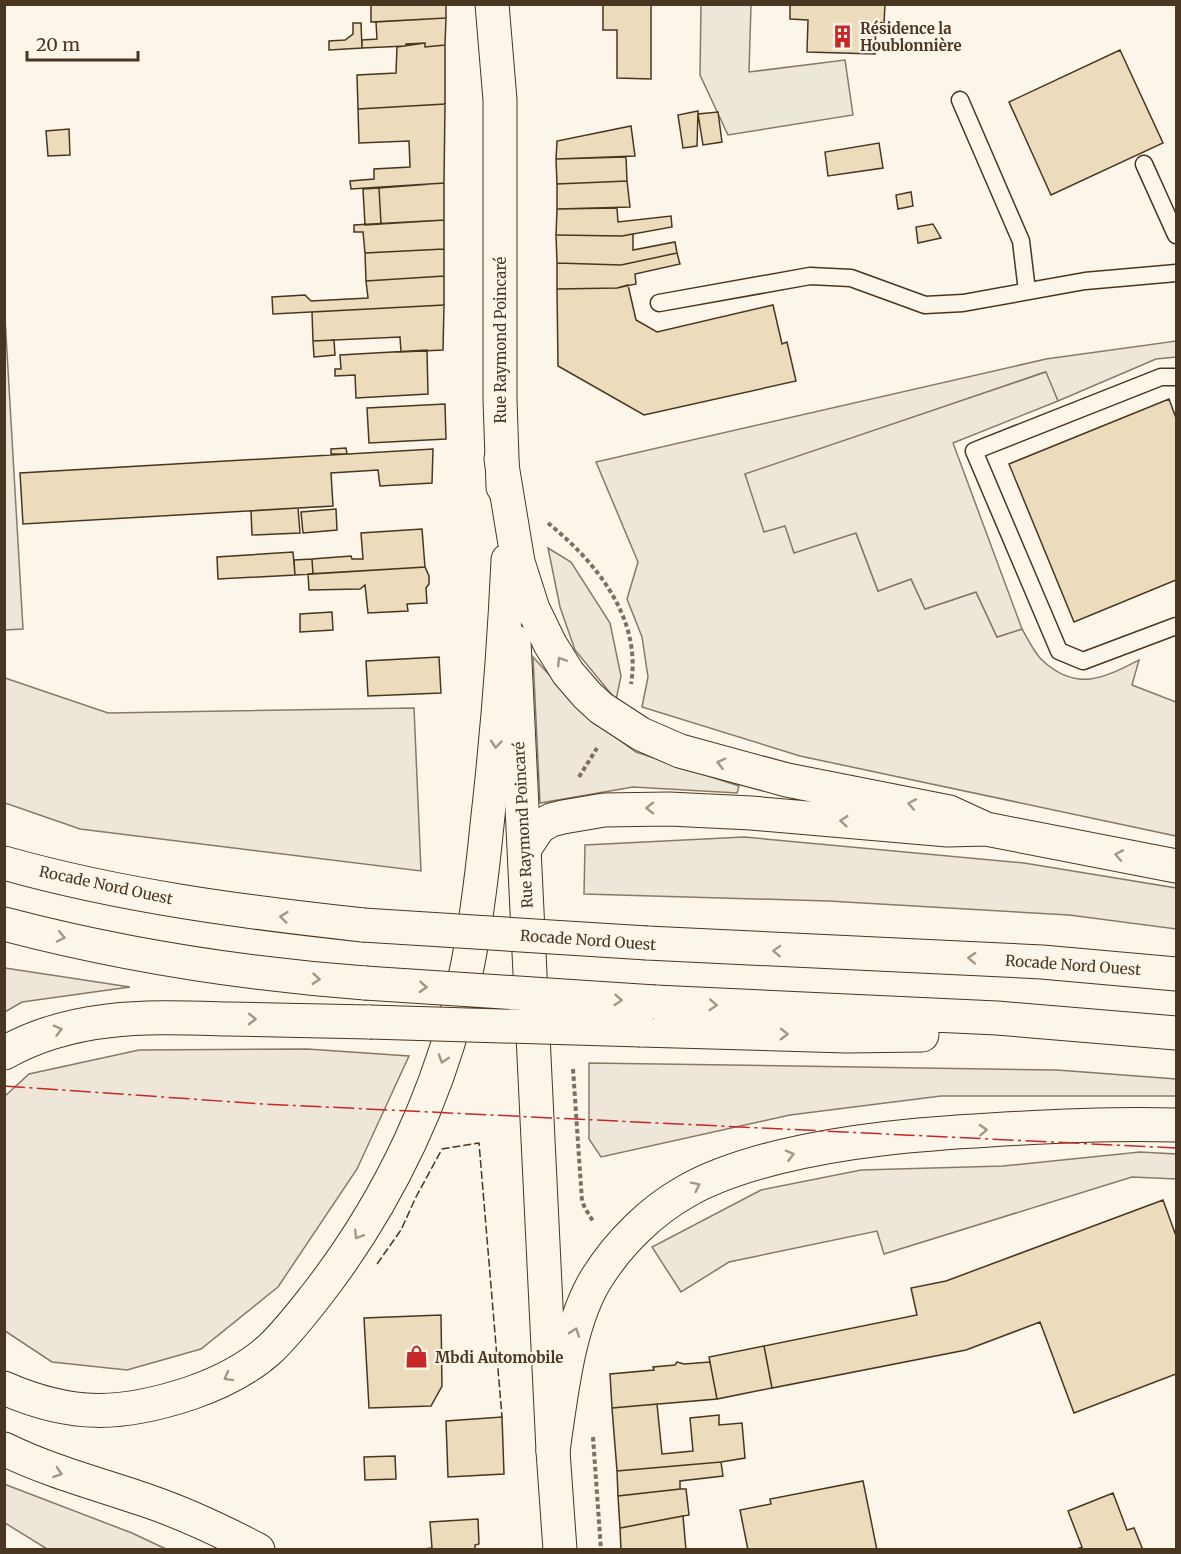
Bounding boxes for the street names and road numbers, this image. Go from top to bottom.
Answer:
street label: Rue Raymond Poincaré [491,256,510,423]
street label: Rue Raymond Poincaré [509,741,537,909]
street label: Rocade Nord Ouest [37,862,175,908]
street label: Rocade Nord Ouest [519,926,657,954]
street label: Rocade Nord Ouest [1004,951,1142,979]

